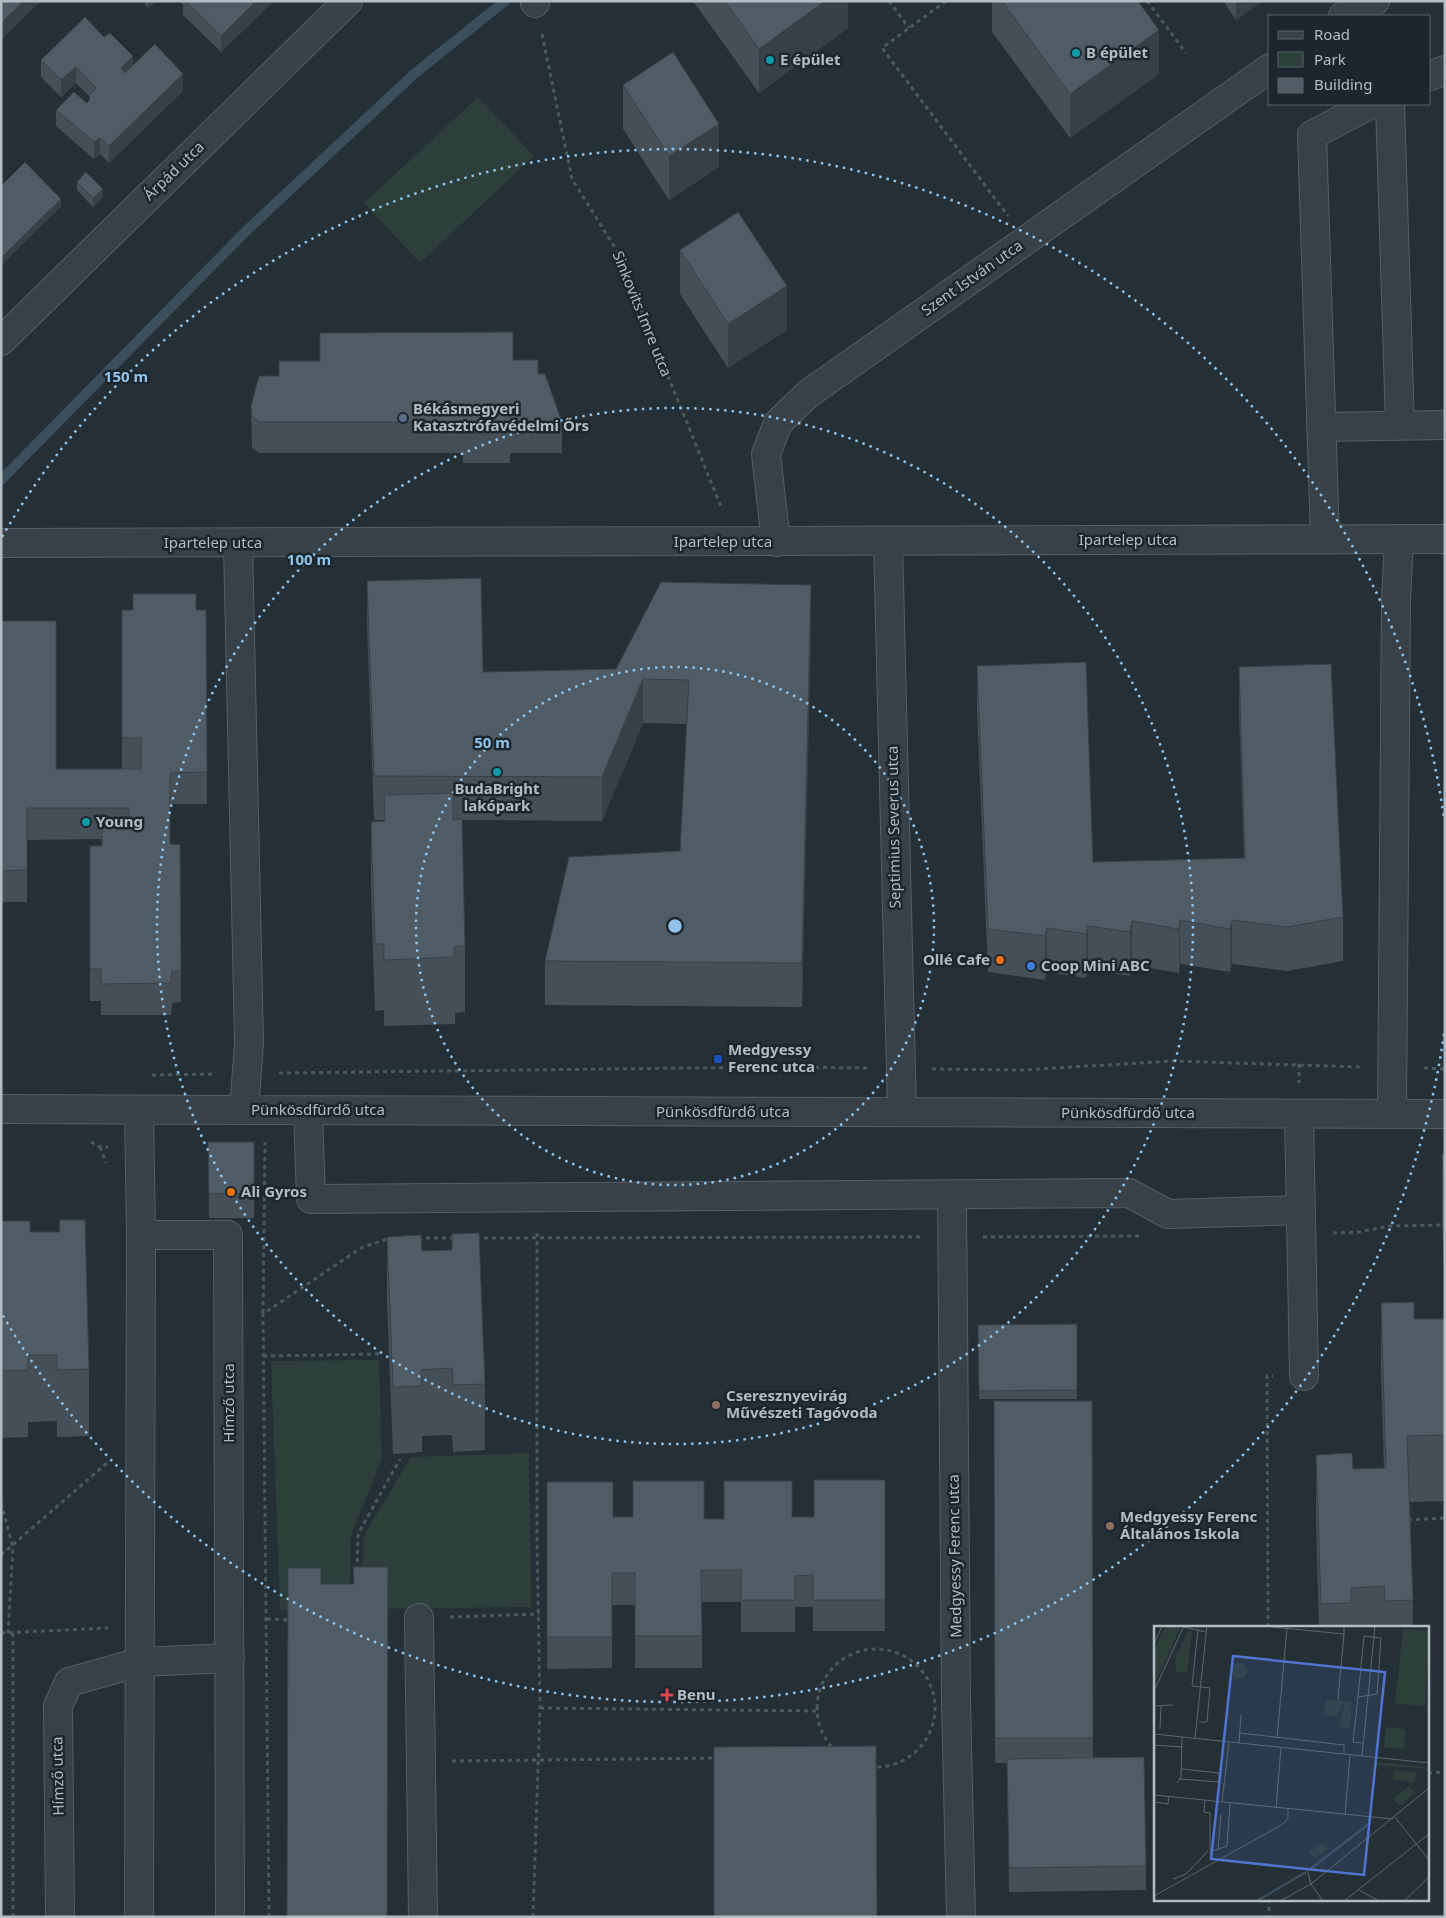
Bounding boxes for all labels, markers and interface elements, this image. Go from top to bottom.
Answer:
legend [1268,15,1431,105]
text: Road [1314,24,1350,44]
place label: B épület [1086,42,1148,62]
marker: B épület [1070,47,1082,59]
place label: E épület [780,49,841,69]
text: Park [1314,49,1346,69]
marker: E épület [764,54,776,66]
text: Building [1314,74,1372,94]
street label: Árpád utca [139,136,208,204]
street label: Szent István utca [917,235,1026,320]
street label: Sinkovits Imre utca [609,248,677,379]
text: 150 m [104,366,148,386]
place label: Békásmegyeri Katasztrófavédelmi Őrs [413,398,589,435]
marker: Békásmegyeri Katasztrófavédelmi Őrs [397,412,409,424]
street label: Ipartelep utca [1079,529,1177,549]
street label: Ipartelep utca [674,531,772,551]
street label: Ipartelep utca [164,532,262,552]
text: 100 m [287,549,331,569]
text: 50 m [474,732,510,752]
street label: Septimius Severus utca [882,745,904,909]
marker: BudaBright lakópark [491,766,503,778]
place label: BudaBright lakópark [454,778,540,815]
place label: Young [96,811,143,831]
marker: Young [80,816,92,828]
centre of rings [666,917,684,935]
place label: Ollé Cafe [923,949,990,969]
marker: Ollé Cafe [994,954,1006,966]
place label: Coop Mini ABC [1041,955,1150,975]
marker: Coop Mini ABC [1025,960,1037,972]
place label: Medgyessy Ferenc utca [728,1039,815,1076]
marker: Medgyessy Ferenc utca [712,1053,724,1065]
street label: Pünkösdfürdő utca [251,1099,385,1119]
street label: Pünkösdfürdő utca [656,1101,790,1121]
street label: Pünkösdfürdő utca [1061,1102,1195,1122]
place label: Ali Gyros [241,1181,307,1201]
marker: Ali Gyros [225,1186,237,1198]
street label: Hímző utca [218,1363,238,1443]
place label: Cseresznyevirág Művészeti Tagóvoda [726,1385,878,1422]
marker: Cseresznyevirág Művészeti Tagóvoda [710,1399,722,1411]
street label: Medgyessy Ferenc utca [943,1474,965,1638]
place label: Medgyessy Ferenc Általános Iskola [1120,1506,1257,1543]
marker: Medgyessy Ferenc Általános Iskola [1104,1520,1116,1532]
inset map [1154,1626,1428,1900]
place label: Benu [677,1684,715,1704]
marker: Benu [661,1689,673,1701]
street label: Hímző utca [46,1736,68,1816]

